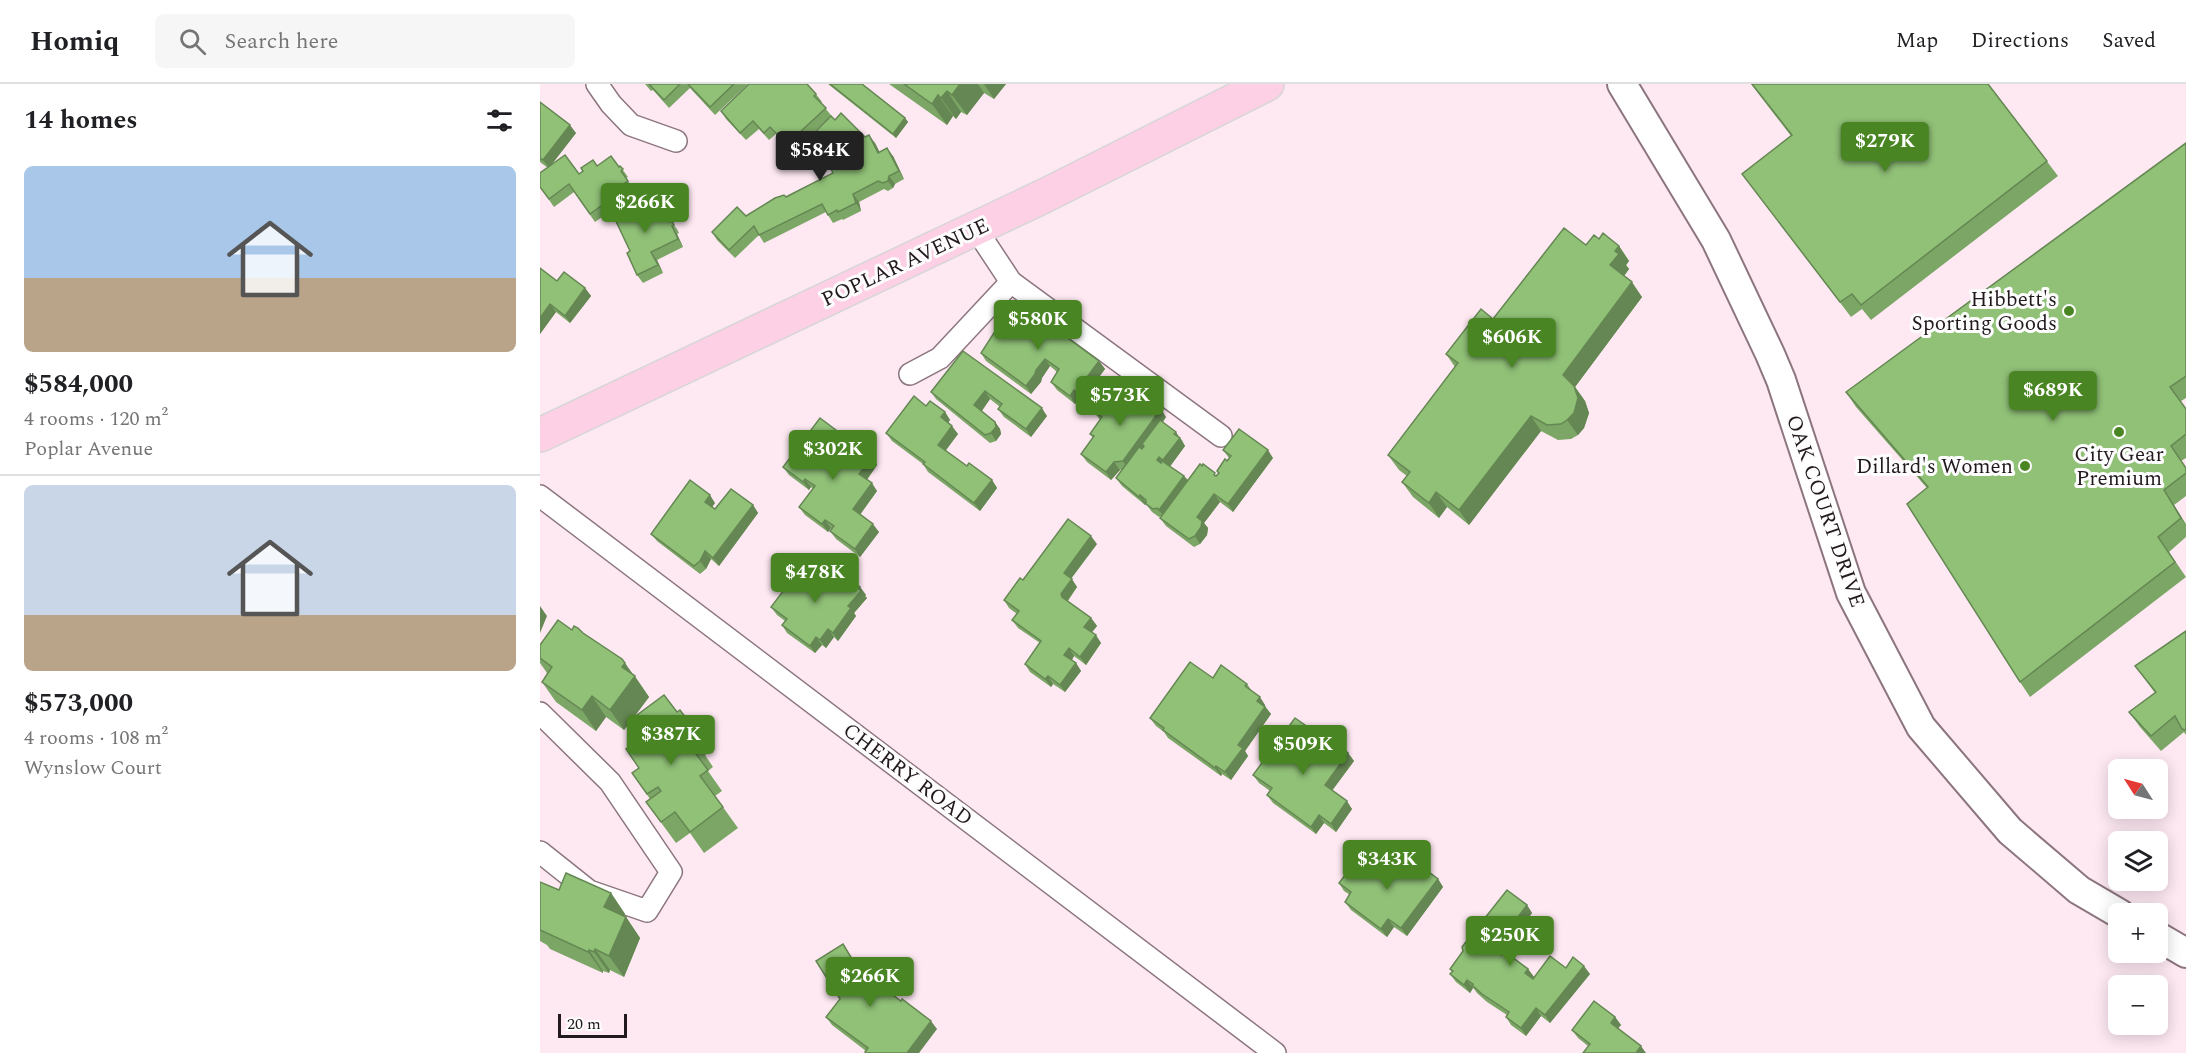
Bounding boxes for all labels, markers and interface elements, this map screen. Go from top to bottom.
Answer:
search box [155,14,575,68]
text: Homiq [30,20,119,63]
icon: search [176,25,209,58]
text: Search here [224,25,339,58]
text: Map [1896,25,1938,57]
text: Directions [1971,25,2069,57]
text: Saved [2102,25,2156,57]
text: 14 homes [24,100,138,140]
icon: filters [483,104,516,137]
pin: $279K [1843,122,1927,173]
text: $279K [1855,126,1915,156]
pin: $584K [778,131,862,182]
text: $584K [790,135,850,165]
pin: $266K [603,183,687,234]
text: $266K [615,187,675,217]
icon: home [216,205,324,313]
street label: POPLAR AVENUE [816,210,995,316]
place label: Hibbett's Sporting Goods [1911,284,2057,340]
pin: $580K [996,300,1080,351]
text: $580K [1008,304,1068,334]
marker: Hibbett's Sporting Goods [2062,304,2076,318]
pin: $606K [1470,318,1554,369]
text: $606K [1482,322,1542,352]
text: $584,000 [24,364,133,404]
pin: $689K [2011,371,2095,422]
text: $689K [2023,375,2083,405]
pin: $573K [1078,376,1162,427]
text: $573K [1090,380,1150,410]
text: 4 rooms · 120 m² [24,404,168,434]
street label: OAK COURT DRIVE [1777,411,1873,612]
marker: City Gear Premium [2112,425,2126,439]
pin: $302K [791,430,875,481]
text: Poplar Avenue [24,434,153,464]
text: $302K [803,434,863,464]
place label: City Gear Premium [2074,439,2164,495]
place label: Dillard's Women [1856,451,2013,483]
marker: Dillard's Women [2018,459,2032,473]
icon: home [216,524,324,632]
pin: $478K [773,553,857,604]
text: $478K [785,557,845,587]
text: $573,000 [24,683,133,723]
pin: $387K [629,715,713,766]
street label: CHERRY ROAD [836,715,979,834]
text: $387K [641,719,701,749]
text: 4 rooms · 108 m² [24,723,168,753]
pin: $509K [1261,725,1345,776]
text: $509K [1273,729,1333,759]
text: Wynslow Court [24,753,162,783]
north arrow [2108,759,2168,819]
map controls [2108,759,2168,1035]
button: layers [2108,831,2168,891]
pin: $343K [1345,840,1429,891]
text: $343K [1357,844,1417,874]
button: + [2108,903,2168,963]
pin: $250K [1468,916,1552,967]
text: $250K [1480,920,1540,950]
pin: $266K [828,957,912,1008]
text: $266K [840,961,900,991]
button: − [2108,975,2168,1035]
scale bar [558,1011,627,1038]
text: 20 m [567,1012,601,1036]

